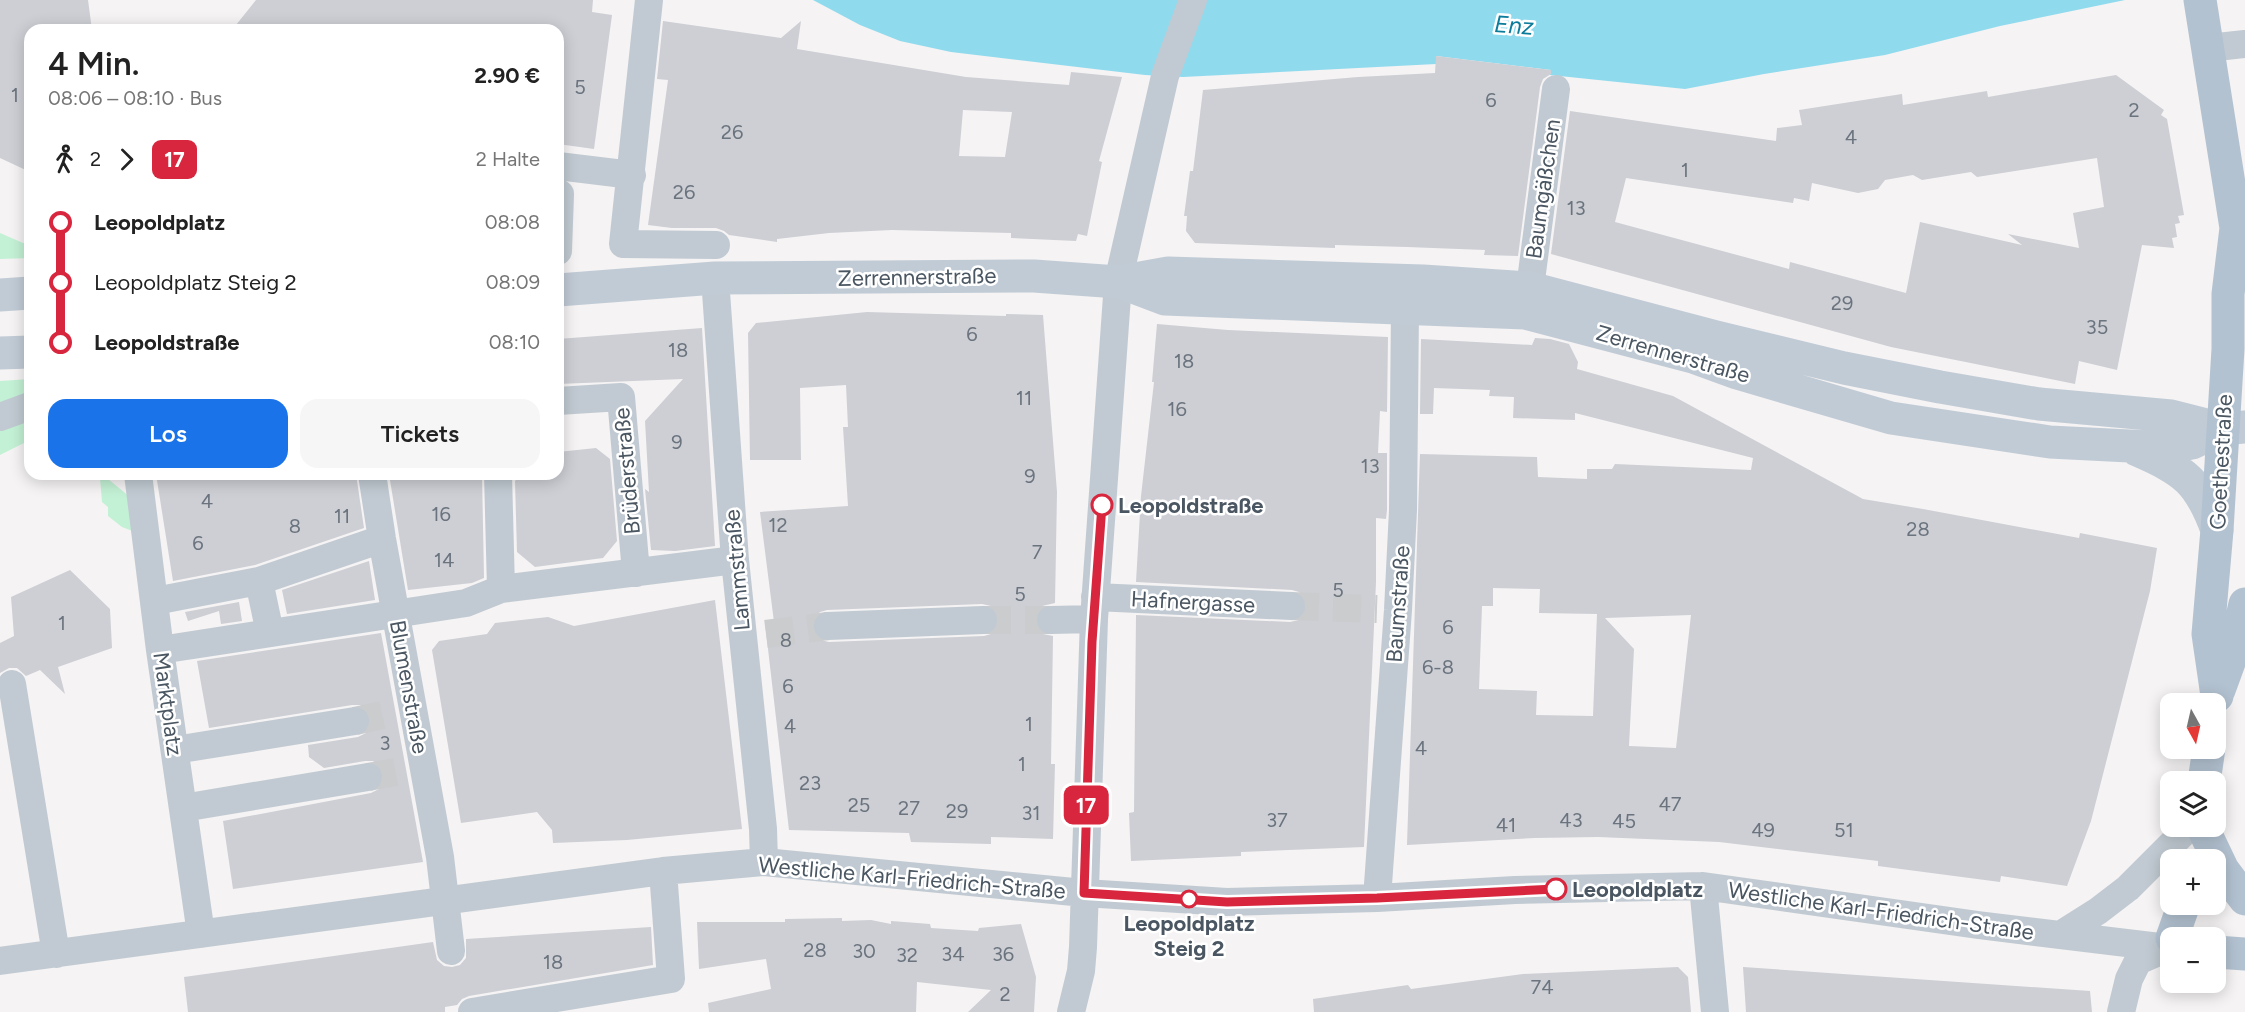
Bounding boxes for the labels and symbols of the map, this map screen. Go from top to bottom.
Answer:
water label: Enz [1493,9,1535,41]
house number: 5 [574,75,586,99]
house number: 1 [11,83,19,107]
house number: 6 [1485,88,1497,112]
house number: 2 [2128,98,2140,122]
street label: Baumgäßchen [1520,117,1566,261]
house number: 26 [721,120,743,144]
house number: 4 [1845,125,1857,149]
house number: 1 [1681,158,1689,182]
house number: 26 [673,180,695,204]
house number: 13 [1566,196,1586,220]
street label: Zerrennerstraße [837,262,997,292]
house number: 29 [1831,291,1853,315]
house number: 35 [2086,315,2108,339]
street label: Zerrennerstraße [1593,319,1753,389]
house number: 6 [966,322,978,346]
house number: 18 [668,338,688,362]
house number: 18 [1174,349,1194,373]
house number: 11 [1016,386,1032,410]
street label: Goethestraße [2204,394,2238,530]
house number: 16 [1167,397,1187,421]
street label: Brüderstraße [608,406,646,536]
house number: 9 [671,430,683,454]
house number: 13 [1360,454,1380,478]
house number: 9 [1024,464,1036,488]
house number: 4 [201,489,213,513]
place label: Leopoldstraße [1118,492,1264,519]
marker: Leopoldstraße [1091,494,1113,516]
house number: 16 [431,502,451,526]
house number: 11 [334,504,350,528]
street label: Lammstraße [718,508,756,632]
house number: 12 [768,513,788,537]
house number: 8 [289,514,301,538]
house number: 28 [1906,517,1930,541]
house number: 6 [192,531,204,555]
house number: 7 [1032,540,1043,564]
street label: Baumstraße [1380,545,1416,663]
house number: 14 [434,548,454,572]
house number: 5 [1332,578,1344,602]
house number: 5 [1014,582,1026,606]
street label: Hafnergasse [1130,585,1256,619]
house number: 1 [58,611,66,635]
house number: 6 [1442,615,1454,639]
street label: Blumenstraße [384,618,434,756]
house number: 8 [780,628,792,652]
street label: Marktplatz [147,650,189,758]
house number: 6-8 [1422,655,1454,679]
house number: 6 [782,674,794,698]
north arrow [2160,693,2226,759]
house number: 1 [1025,712,1033,736]
house number: 4 [784,714,796,738]
house number: 3 [380,731,390,755]
house number: 4 [1415,736,1427,760]
house number: 1 [1018,752,1026,776]
house number: 23 [799,771,821,795]
line badge: 17 [1059,786,1113,824]
house number: 47 [1658,792,1682,816]
house number: 25 [848,793,870,817]
house number: 27 [898,796,920,820]
house number: 29 [946,799,968,823]
house number: 31 [1021,801,1041,825]
house number: 37 [1266,808,1288,832]
house number: 43 [1559,808,1583,832]
house number: 45 [1612,809,1636,833]
house number: 41 [1496,813,1516,837]
house number: 49 [1751,818,1775,842]
house number: 51 [1834,818,1854,842]
street label: Westliche Karl-Friedrich-Straße [757,851,1067,905]
place label: Leopoldplatz [1572,876,1703,903]
street label: Westliche Karl-Friedrich-Straße [1726,876,2036,946]
marker: Leopoldplatz [1545,878,1567,900]
marker: Leopoldplatz Steig 2 [1180,890,1198,908]
place label: Leopoldplatz Steig 2 [1124,910,1255,962]
house number: 28 [803,938,827,962]
house number: 30 [852,939,876,963]
house number: 34 [941,942,965,966]
house number: 36 [992,942,1014,966]
house number: 32 [896,943,918,967]
house number: 18 [543,950,563,974]
house number: 74 [1530,975,1554,999]
house number: 2 [999,982,1011,1006]

